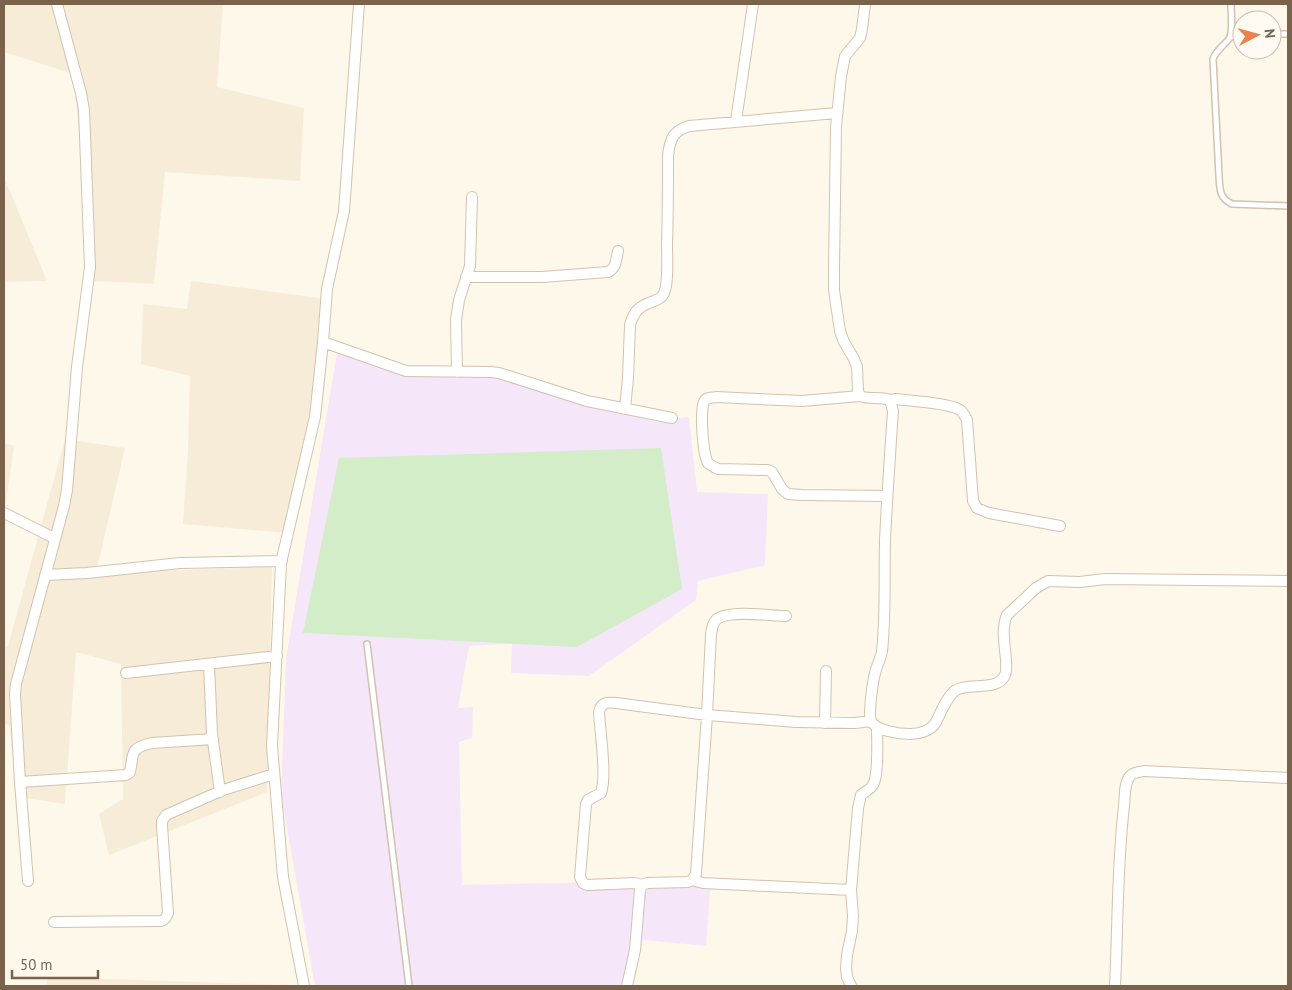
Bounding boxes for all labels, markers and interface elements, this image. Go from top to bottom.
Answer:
north arrow [1232,10,1282,60]
text: N [1260,28,1279,39]
scale bar [12,948,99,980]
text: 50 m [20,955,53,974]

